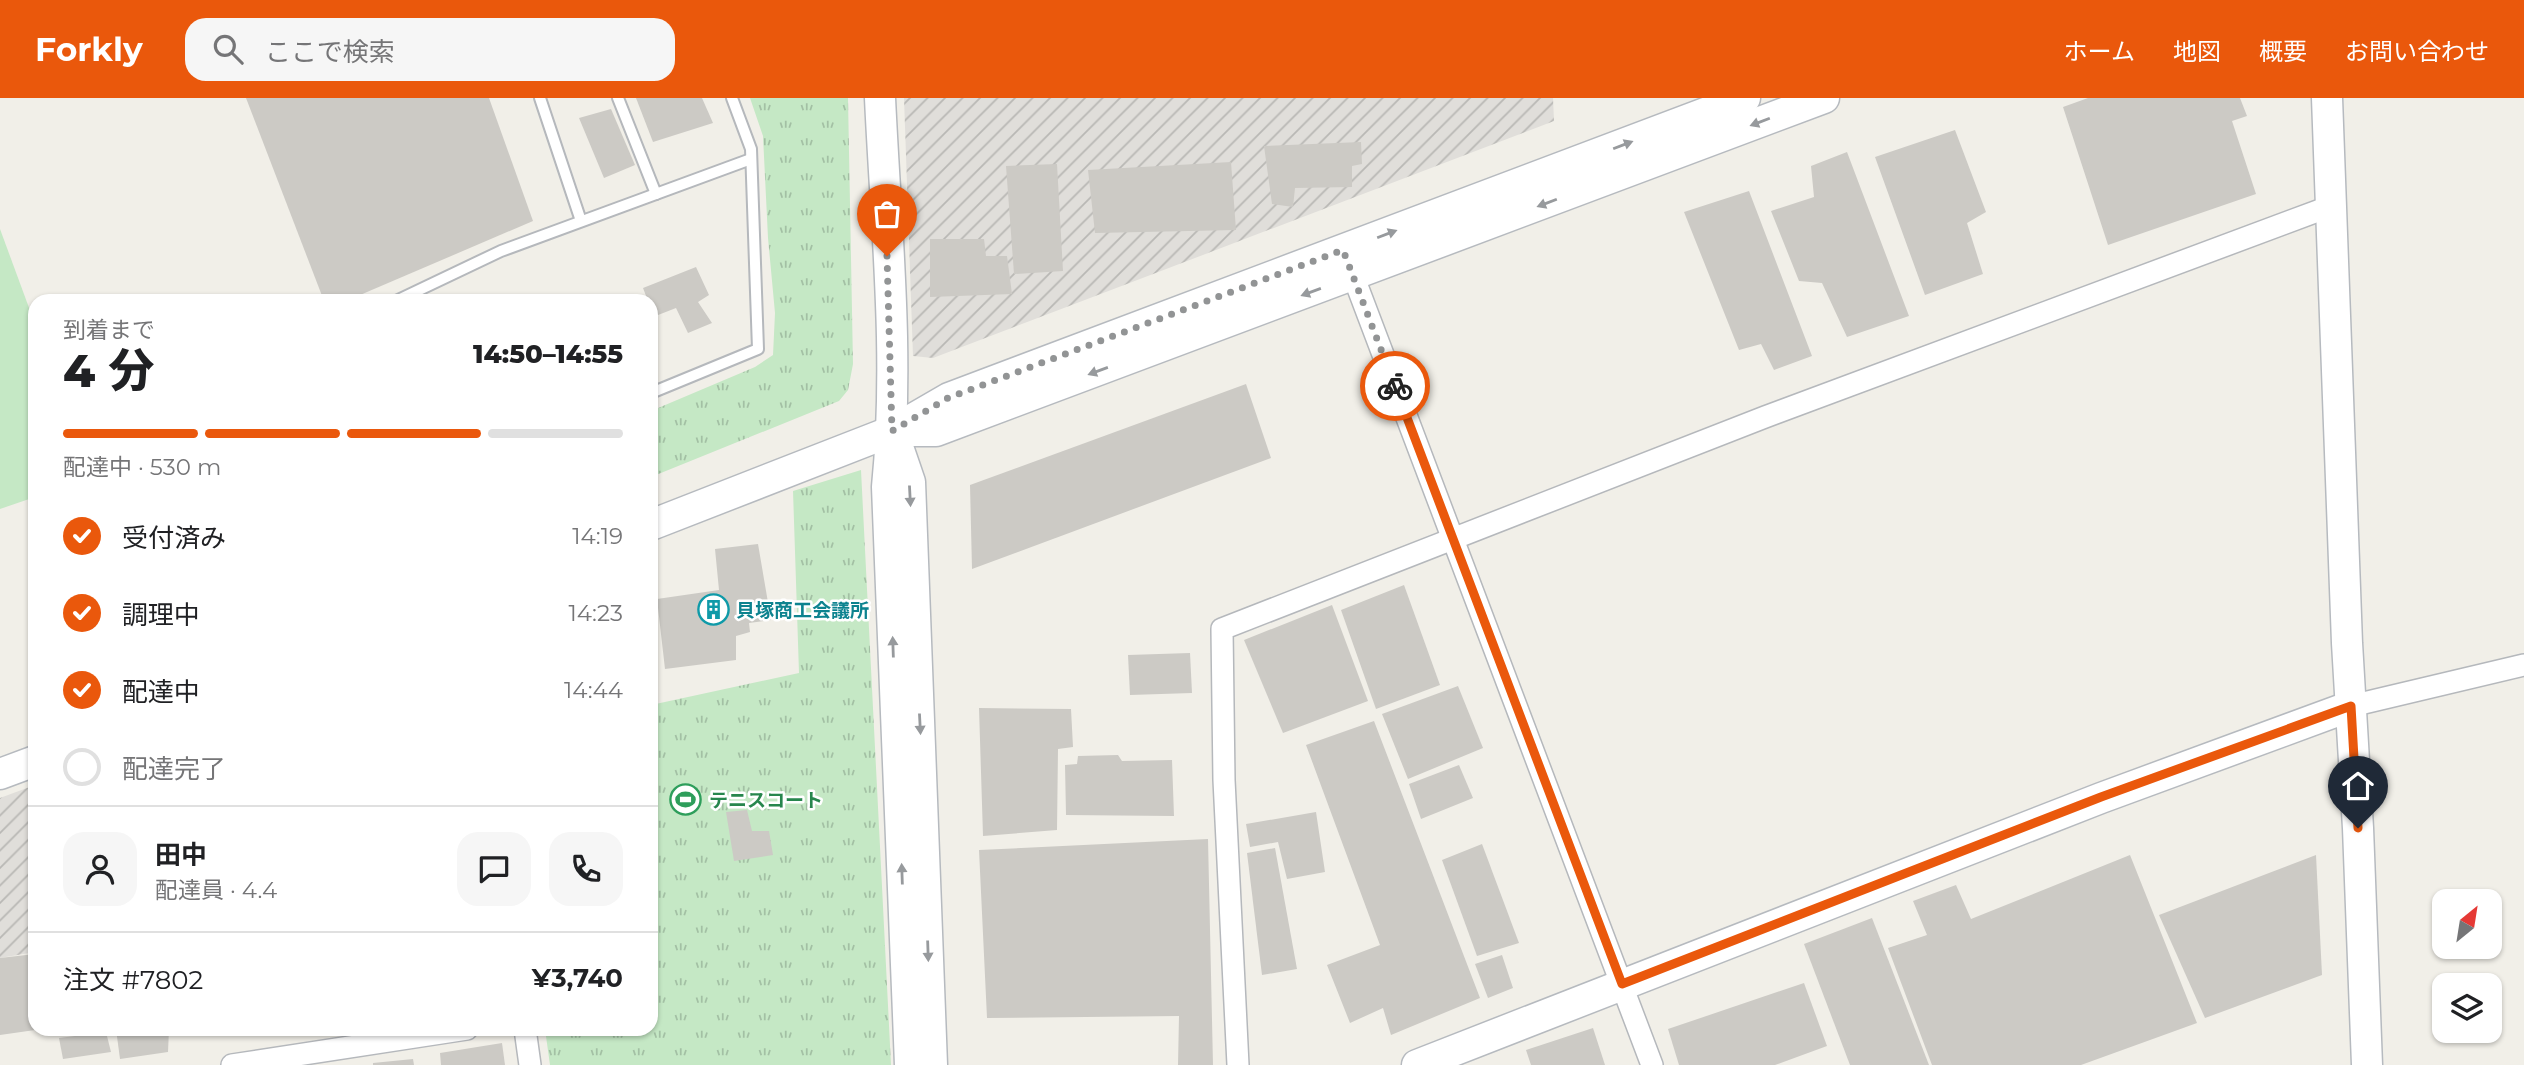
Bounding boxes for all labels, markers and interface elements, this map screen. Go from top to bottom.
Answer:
search box [185,18,675,81]
text: Forkly [35,29,143,69]
icon: search [209,30,247,68]
text: ここで検索 [265,36,395,68]
text: ホーム [2064,37,2135,66]
text: 地図 [2173,37,2221,66]
text: 概要 [2259,37,2307,66]
text: お問い合わせ [2345,37,2489,66]
one-way arrow [1749,117,1770,128]
one-way arrow [1613,139,1634,150]
pin [857,184,917,256]
icon: bag [868,195,906,233]
one-way arrow [1537,197,1558,208]
one-way arrow [1377,228,1398,239]
one-way arrow [1301,286,1322,297]
text: 到着まで [63,316,155,344]
text: 14:50–14:55 [473,338,623,370]
text: 4 分 [63,342,155,399]
courier [1360,351,1430,421]
one-way arrow [1088,366,1109,377]
icon: bike [1376,367,1414,405]
text: 配達中 · 530 m [63,453,221,481]
one-way arrow [905,485,916,507]
icon: check [63,517,101,555]
text: 受付済み [122,522,226,554]
text: 14:19 [572,522,623,550]
building icon: 貝塚商工会議所 [696,593,730,627]
icon: check [63,594,101,632]
text: 調理中 [122,599,200,631]
text: 14:23 [568,599,623,627]
place label: 貝塚商工会議所 [736,599,869,622]
one-way arrow [887,636,899,658]
icon: check [63,671,101,709]
text: 配達中 [122,676,200,708]
text: 14:44 [564,676,623,704]
one-way arrow [915,713,926,735]
text: 配達完了 [122,753,226,785]
pin [2328,756,2388,828]
icon: home [2339,767,2377,805]
sports icon: テニスコート [669,783,703,817]
place label: テニスコート [709,789,823,812]
button: person [63,832,137,906]
button: chat [457,832,531,906]
button: phone [549,832,623,906]
text: 田中 [155,839,207,871]
one-way arrow [897,863,908,885]
text: 配達員 · 4.4 [155,876,277,904]
north arrow [2432,889,2502,959]
map controls [2432,889,2502,1043]
one-way arrow [923,940,934,962]
text: ¥3,740 [532,962,623,994]
text: 注文 #7802 [63,964,203,996]
button: layers [2432,973,2502,1043]

